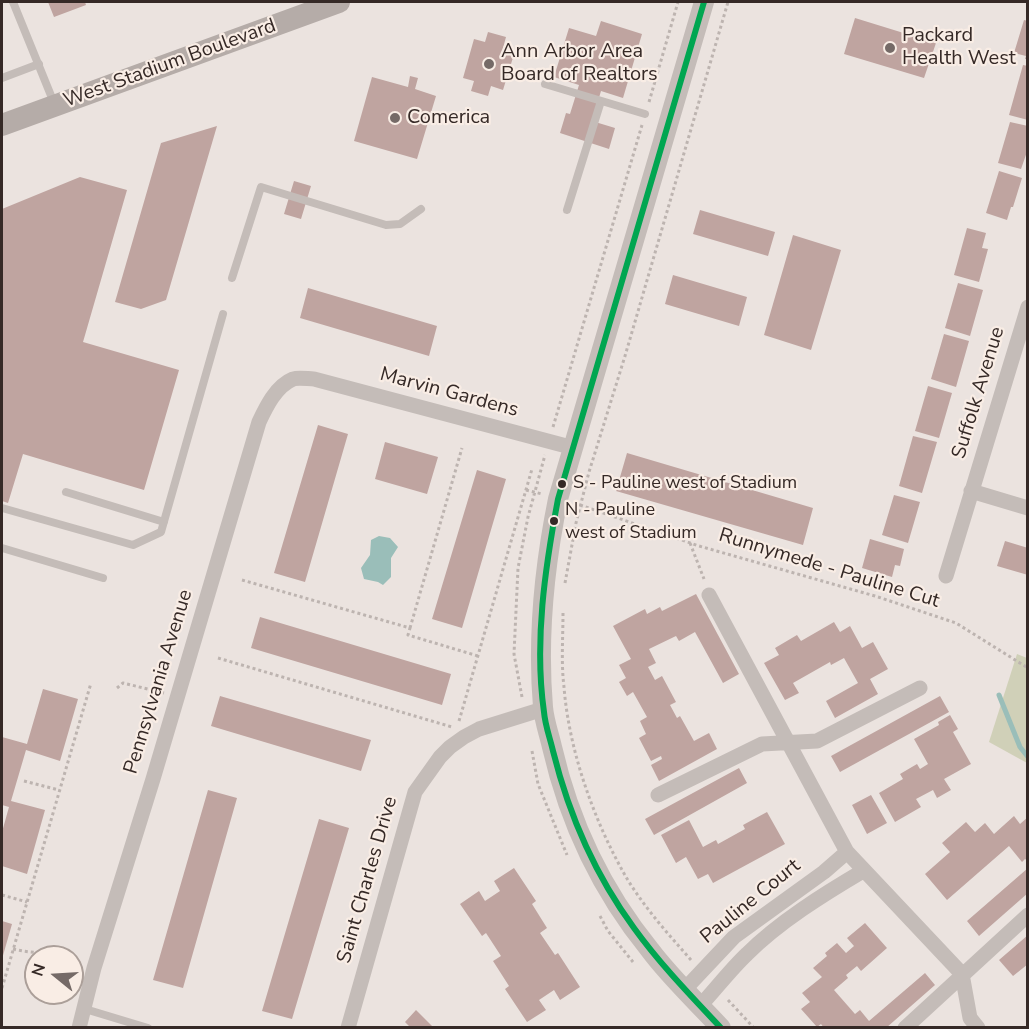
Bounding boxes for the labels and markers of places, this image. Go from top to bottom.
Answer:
place label: Packard Health West [902,24,1016,71]
place label: Ann Arbor Area Board of Realtors [501,40,658,87]
marker: Packard Health West [883,41,897,55]
marker: Ann Arbor Area Board of Realtors [482,57,496,71]
place label: Comerica [407,106,490,130]
marker: Comerica [388,111,402,125]
place label: S - Pauline west of Stadium [573,473,797,495]
marker: S - Pauline west of Stadium [556,478,568,490]
place label: N - Pauline west of Stadium [565,500,697,542]
marker: N - Pauline west of Stadium [548,515,560,527]

